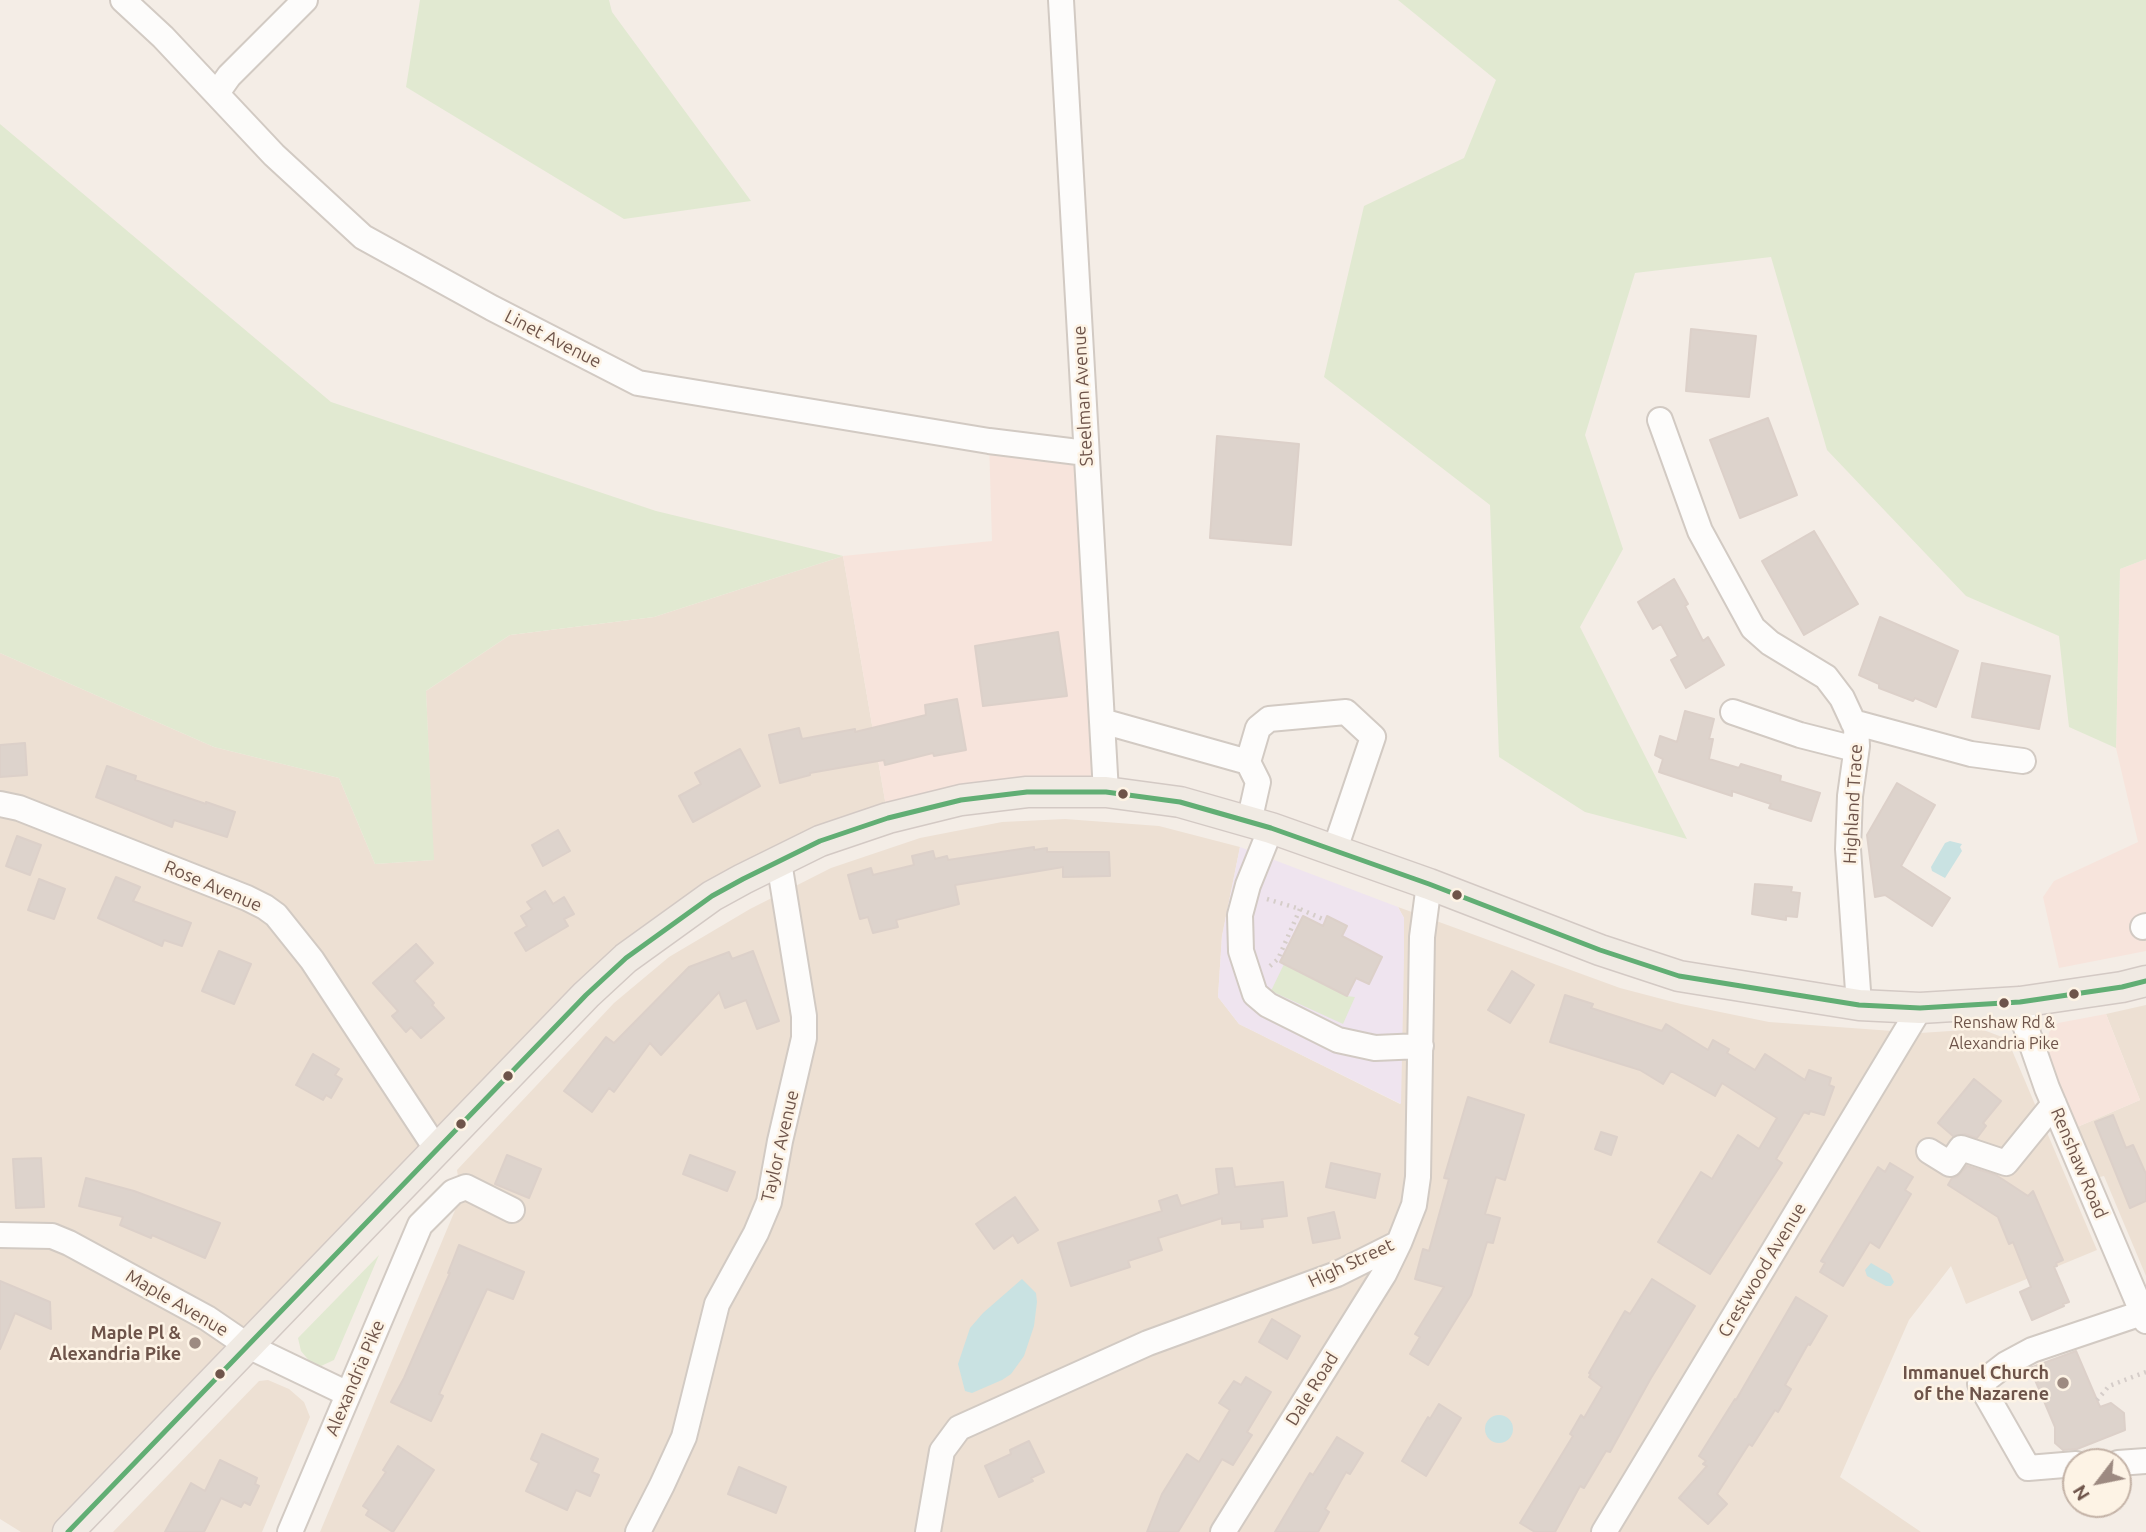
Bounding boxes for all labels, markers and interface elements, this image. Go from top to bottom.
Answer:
street label: Linet Avenue [501,305,605,373]
street label: Steelman Avenue [1069,325,1097,467]
street label: Highland Trace [1839,743,1867,865]
unlabelled marker [1116,787,1130,801]
street label: Rose Avenue [161,856,265,916]
unlabelled marker [1450,888,1464,902]
unlabelled marker [2067,987,2081,1001]
marker: Renshaw Rd & Alexandria Pike [1997,996,2011,1010]
place label: Renshaw Rd & Alexandria Pike [1949,1013,2059,1051]
unlabelled marker [501,1069,515,1083]
street label: Taylor Avenue [757,1088,803,1204]
street label: Renshaw Road [2046,1104,2112,1222]
unlabelled marker [454,1117,468,1131]
street label: Crestwood Avenue [1713,1199,1811,1341]
street label: High Street [1305,1234,1397,1292]
street label: Maple Avenue [122,1265,232,1341]
street label: Alexandria Pike [321,1317,389,1439]
place label: Maple Pl & Alexandria Pike [49,1322,181,1364]
marker: Maple Pl & Alexandria Pike [187,1335,203,1351]
street label: Dale Road [1281,1348,1343,1430]
place label: Immanuel Church of the Nazarene [1902,1362,2049,1404]
unlabelled marker [213,1367,227,1381]
marker: Immanuel Church of the Nazarene [2055,1375,2071,1391]
north arrow [2062,1448,2132,1518]
text: N [2068,1481,2094,1505]

